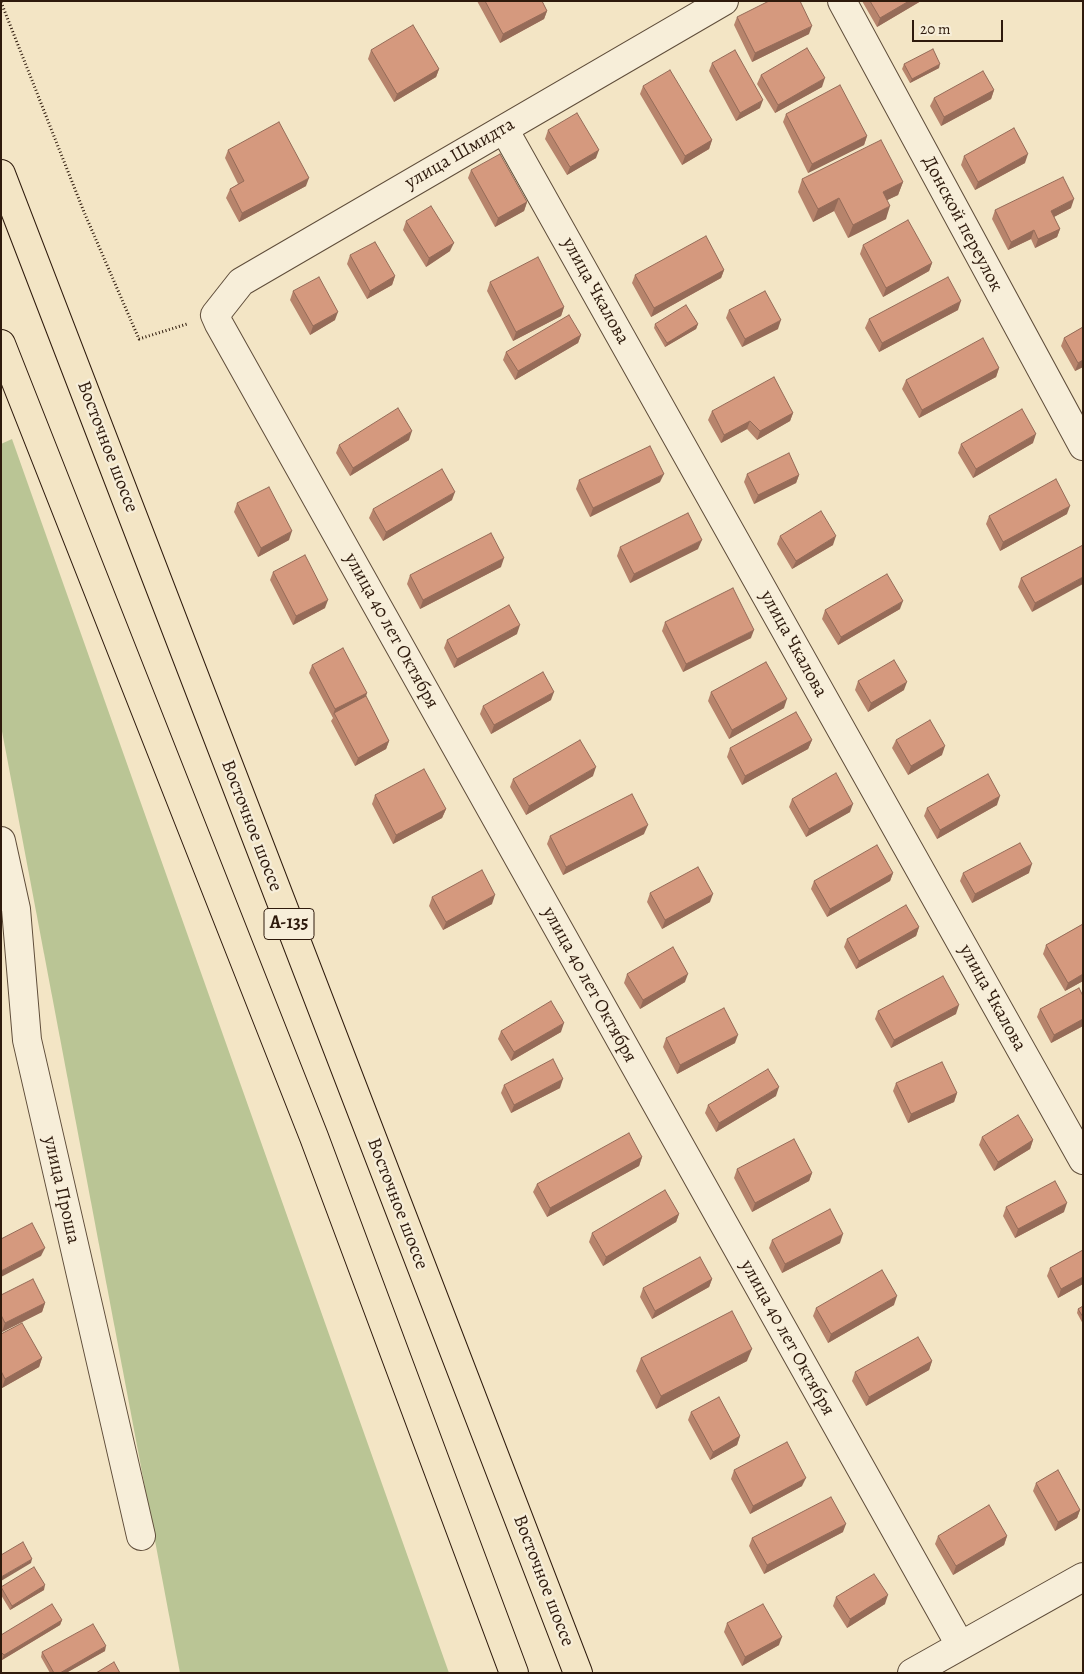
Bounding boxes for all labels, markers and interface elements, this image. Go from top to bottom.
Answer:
scale bar [914,10,1005,42]
text: 20 m [920,19,951,39]
street label: улица Шмидта [401,113,519,195]
street label: Донской переулок [917,152,1007,296]
street label: улица Чкалова [556,234,634,348]
street label: Восточное шоссе [71,378,143,516]
street label: улица 40 лет Октября [339,549,443,713]
street label: улица Чкалова [754,587,832,701]
street label: Восточное шоссе [215,757,287,895]
street label: улица 40 лет Октября [537,903,641,1067]
road number: А-135 [264,909,314,940]
street label: улица Чкалова [953,941,1031,1055]
street label: улица Проша [38,1134,84,1246]
street label: Восточное шоссе [361,1135,433,1273]
street label: улица 40 лет Октября [735,1256,839,1420]
street label: Восточное шоссе [507,1512,579,1650]

